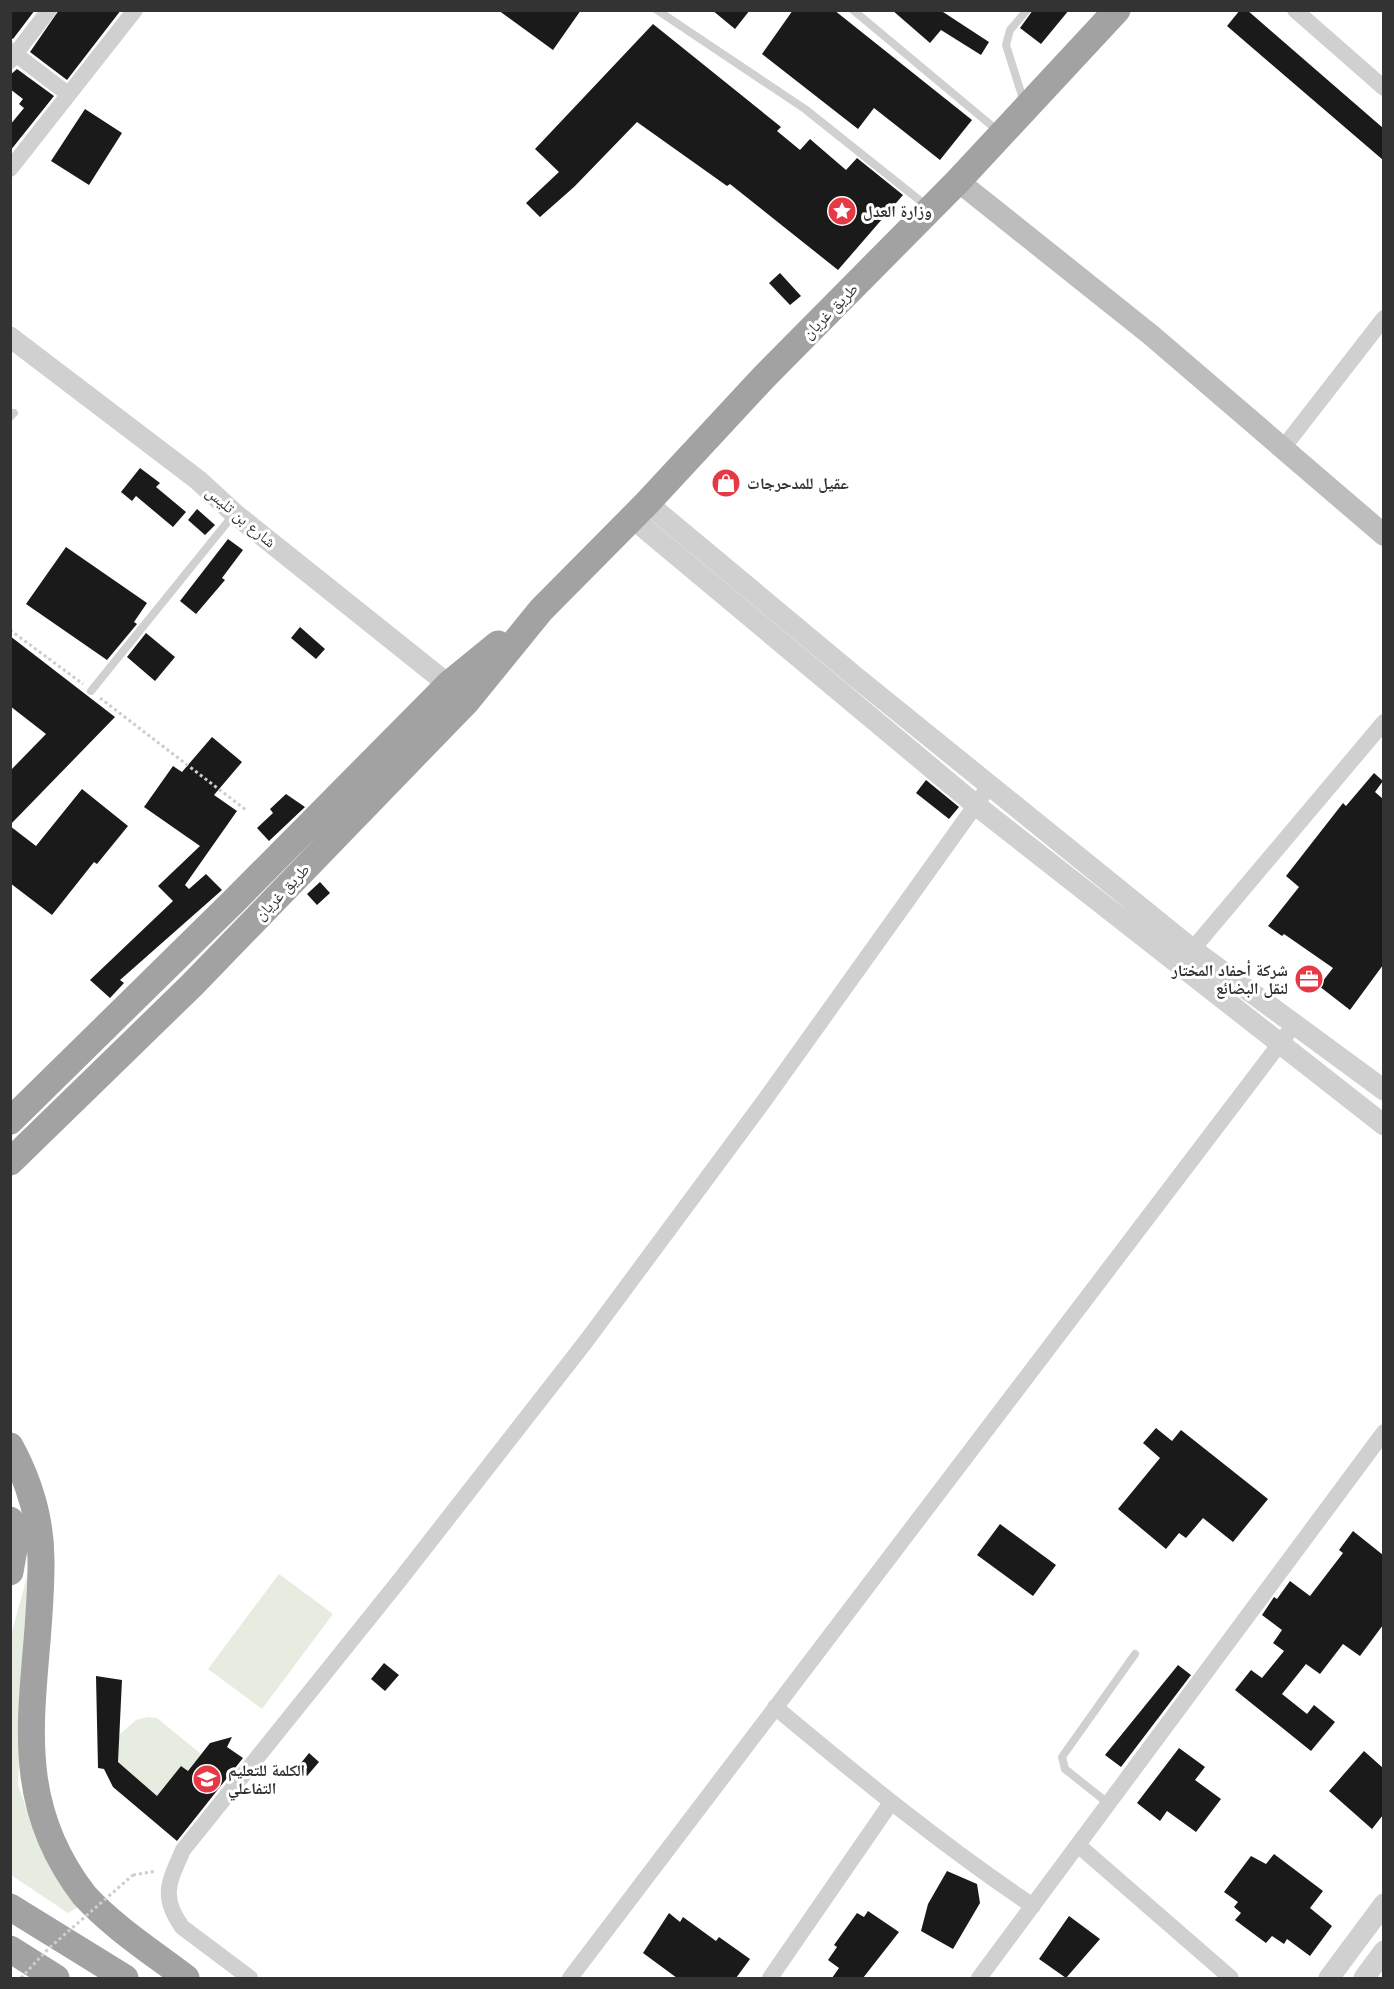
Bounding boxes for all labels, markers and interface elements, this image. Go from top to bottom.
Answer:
place icon: وزارة العدل [826,195,858,227]
place label: وزارة العدل [863,200,932,223]
street label: طريق غريان [797,278,863,344]
shop icon: عقيل للمدحرجات [710,467,742,499]
place label: عقيل للمدحرجات [747,472,849,495]
street label: شارع بن تليس [201,481,281,553]
street label: طريق غريان [249,858,315,926]
place label: شركة أحفاد المختار لنقل البضائع [1171,959,1288,1000]
office icon: شركة أحفاد المختار لنقل البضائع [1293,963,1325,995]
place label: الكلمة للتعليم التفاعلي [228,1759,305,1800]
school or university icon: الكلمة للتعليم التفاعلي [191,1763,223,1795]

